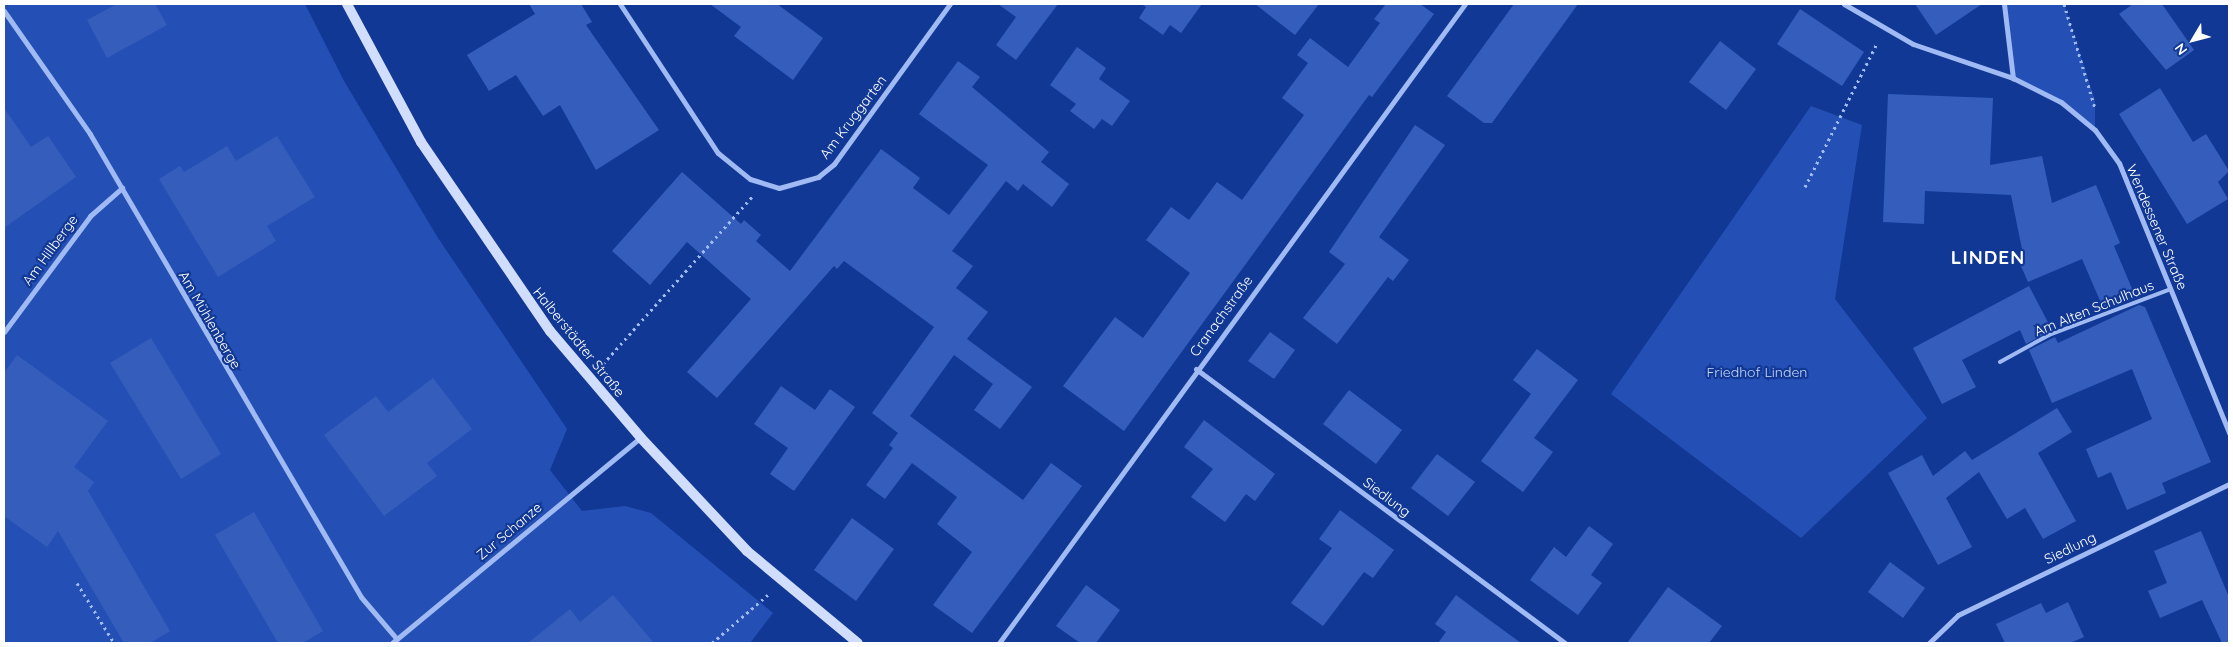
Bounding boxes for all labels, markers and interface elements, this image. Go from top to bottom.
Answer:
north arrow [2168,15,2218,65]
text: N [2171,40,2191,59]
street label: Am Kruggarten [816,72,890,162]
street label: Wendessener Straße [2123,162,2191,292]
street label: Am Hillberge [19,211,81,289]
district label: LINDEN [1950,247,2026,269]
street label: Am Mühlenberge [175,268,245,372]
street label: Cranachstraße [1186,272,1256,360]
street label: Am Alten Schulhaus [2032,276,2156,340]
street label: Halberstädter Straße [530,284,628,400]
park label: Friedhof Linden [1707,364,1807,380]
street label: Siedlung [1360,474,1414,520]
street label: Zur Schanze [473,499,545,563]
street label: Siedlung [2042,528,2098,568]

